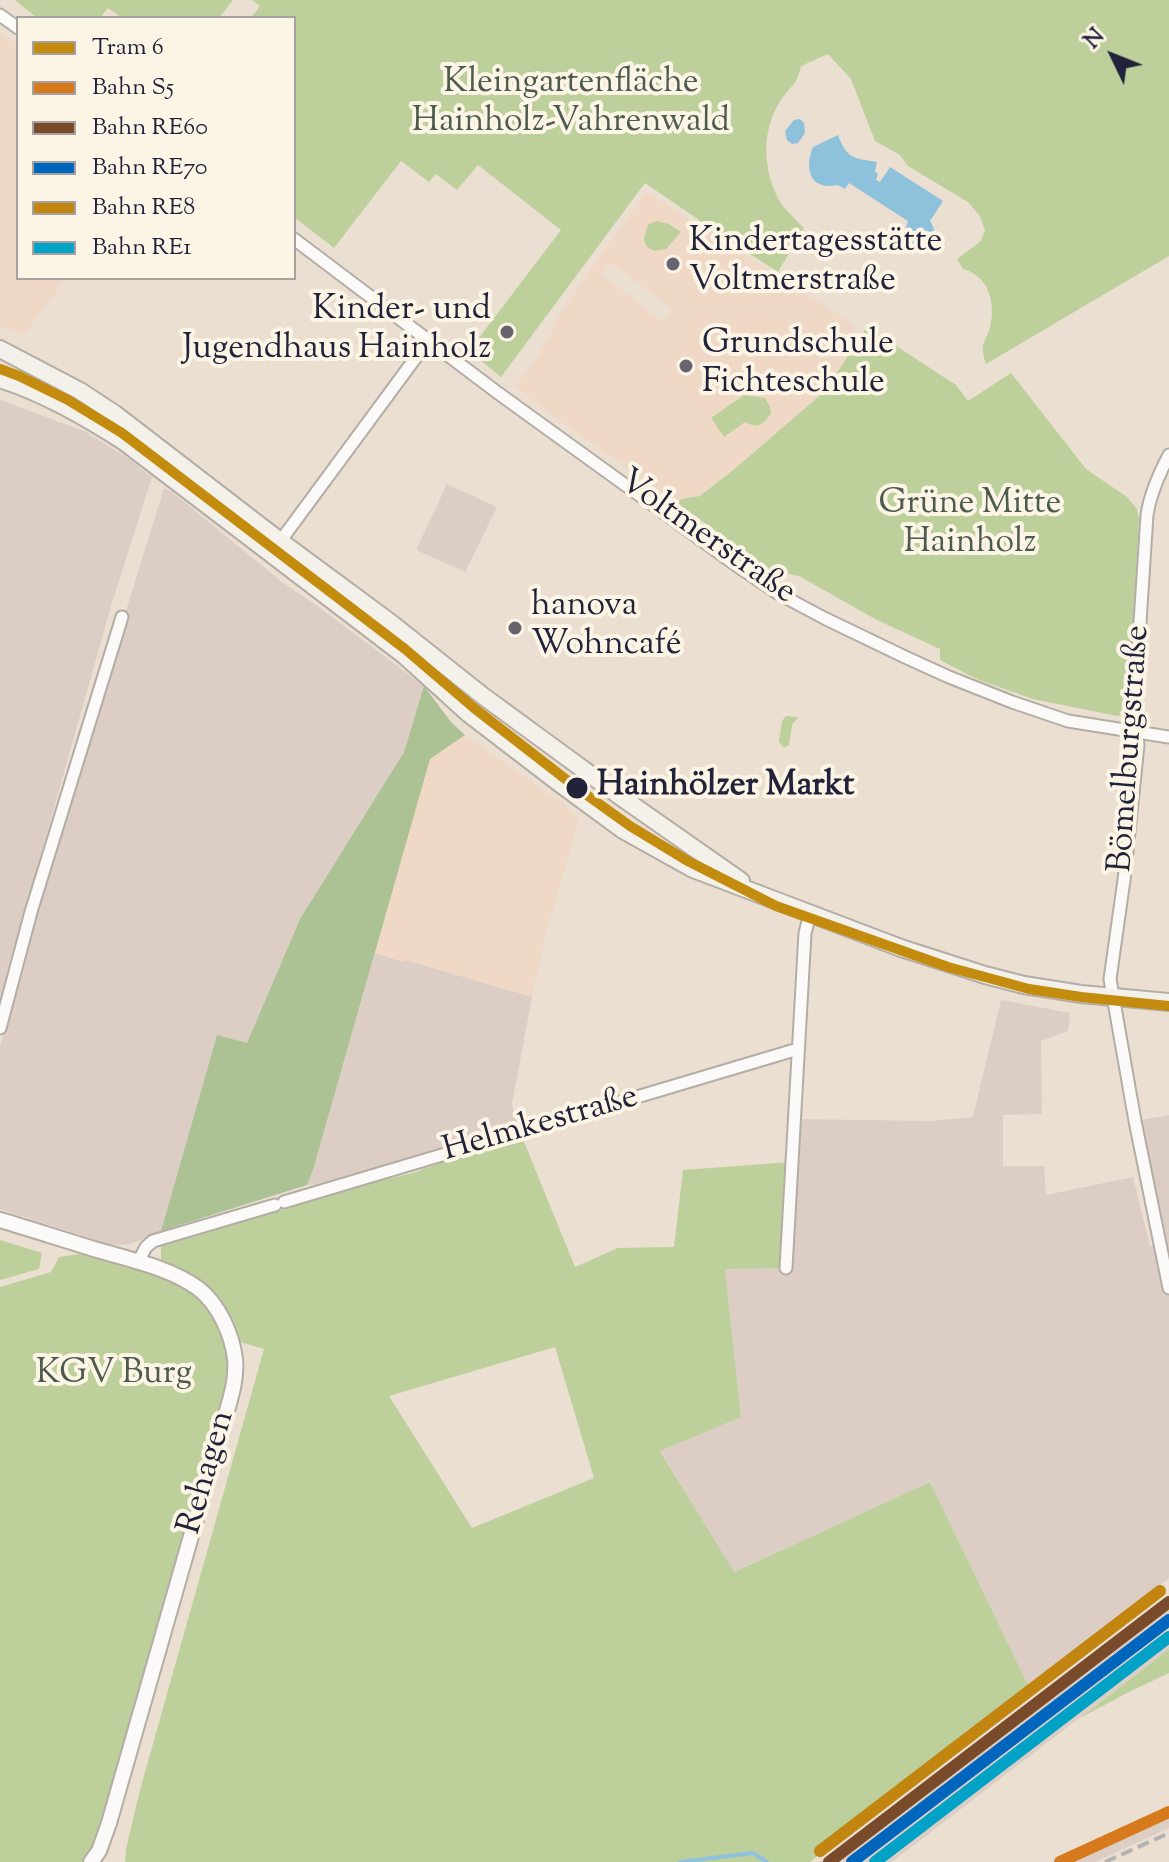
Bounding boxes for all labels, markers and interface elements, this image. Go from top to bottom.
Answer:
legend [16,16,296,280]
north arrow [1073,16,1153,96]
text: N [1078,22,1113,57]
text: Tram 6 [92,31,164,65]
park label: Kleingartenfläche Hainholz-Vahrenwald [412,65,730,144]
text: Bahn S5 [92,71,174,105]
text: Bahn RE60 [92,111,208,145]
text: Bahn RE70 [92,151,208,185]
text: Bahn RE8 [92,191,195,225]
place label: Kindertagesstätte Voltmerstraße [689,224,942,304]
text: Bahn RE1 [92,231,191,265]
marker: Kindertagesstätte Voltmerstraße [664,255,682,273]
place label: Kinder- und Jugendhaus Hainholz [182,292,491,372]
marker: Kinder- und Jugendhaus Hainholz [498,323,516,341]
place label: Grundschule Fichteschule [702,326,894,406]
marker: Grundschule Fichteschule [677,357,695,375]
street label: Voltmerstraße [610,463,802,615]
park label: Grüne Mitte Hainholz [879,486,1061,566]
place label: hanova Wohncafé [531,588,682,668]
marker: hanova Wohncafé [506,619,524,637]
street label: Bömelburgstraße [1103,624,1161,874]
place label: Hainhölzer Markt [597,768,854,808]
marker: Hainhölzer Markt [564,775,590,801]
street label: Helmkestraße [439,1079,643,1173]
park label: KGV Burg [36,1356,192,1396]
street label: Rehagen [172,1407,246,1539]

